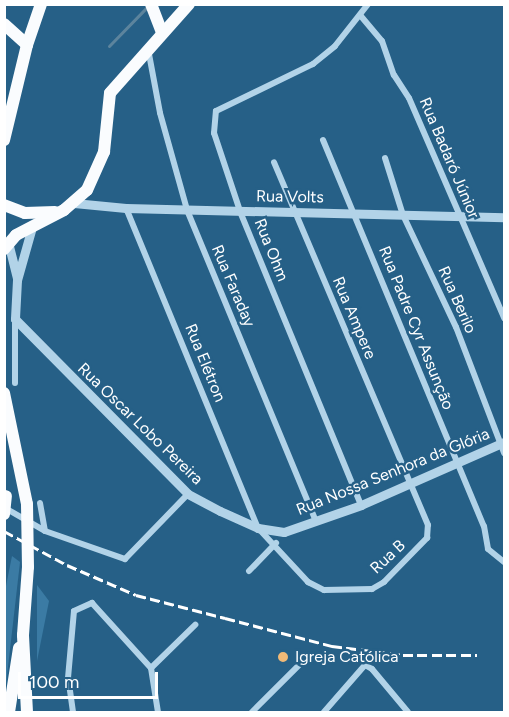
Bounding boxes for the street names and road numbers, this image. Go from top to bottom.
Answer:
street label: Rua Badaró Júnior [415,95,483,221]
street label: Rua Volts [256,187,324,207]
street label: Rua Ohm [250,216,292,284]
street label: Rua Faraday [207,242,259,330]
street label: Rua Padre Cyr Assunção [374,243,458,413]
street label: Rua Berilo [434,263,480,337]
street label: Rua Ampere [328,274,380,362]
street label: Rua Elétron [181,321,229,405]
street label: Rua Oscar Lobo Pereira [73,359,207,489]
street label: Rua Nossa Senhora da Glória [294,424,492,520]
street label: Rua B [367,536,409,578]

